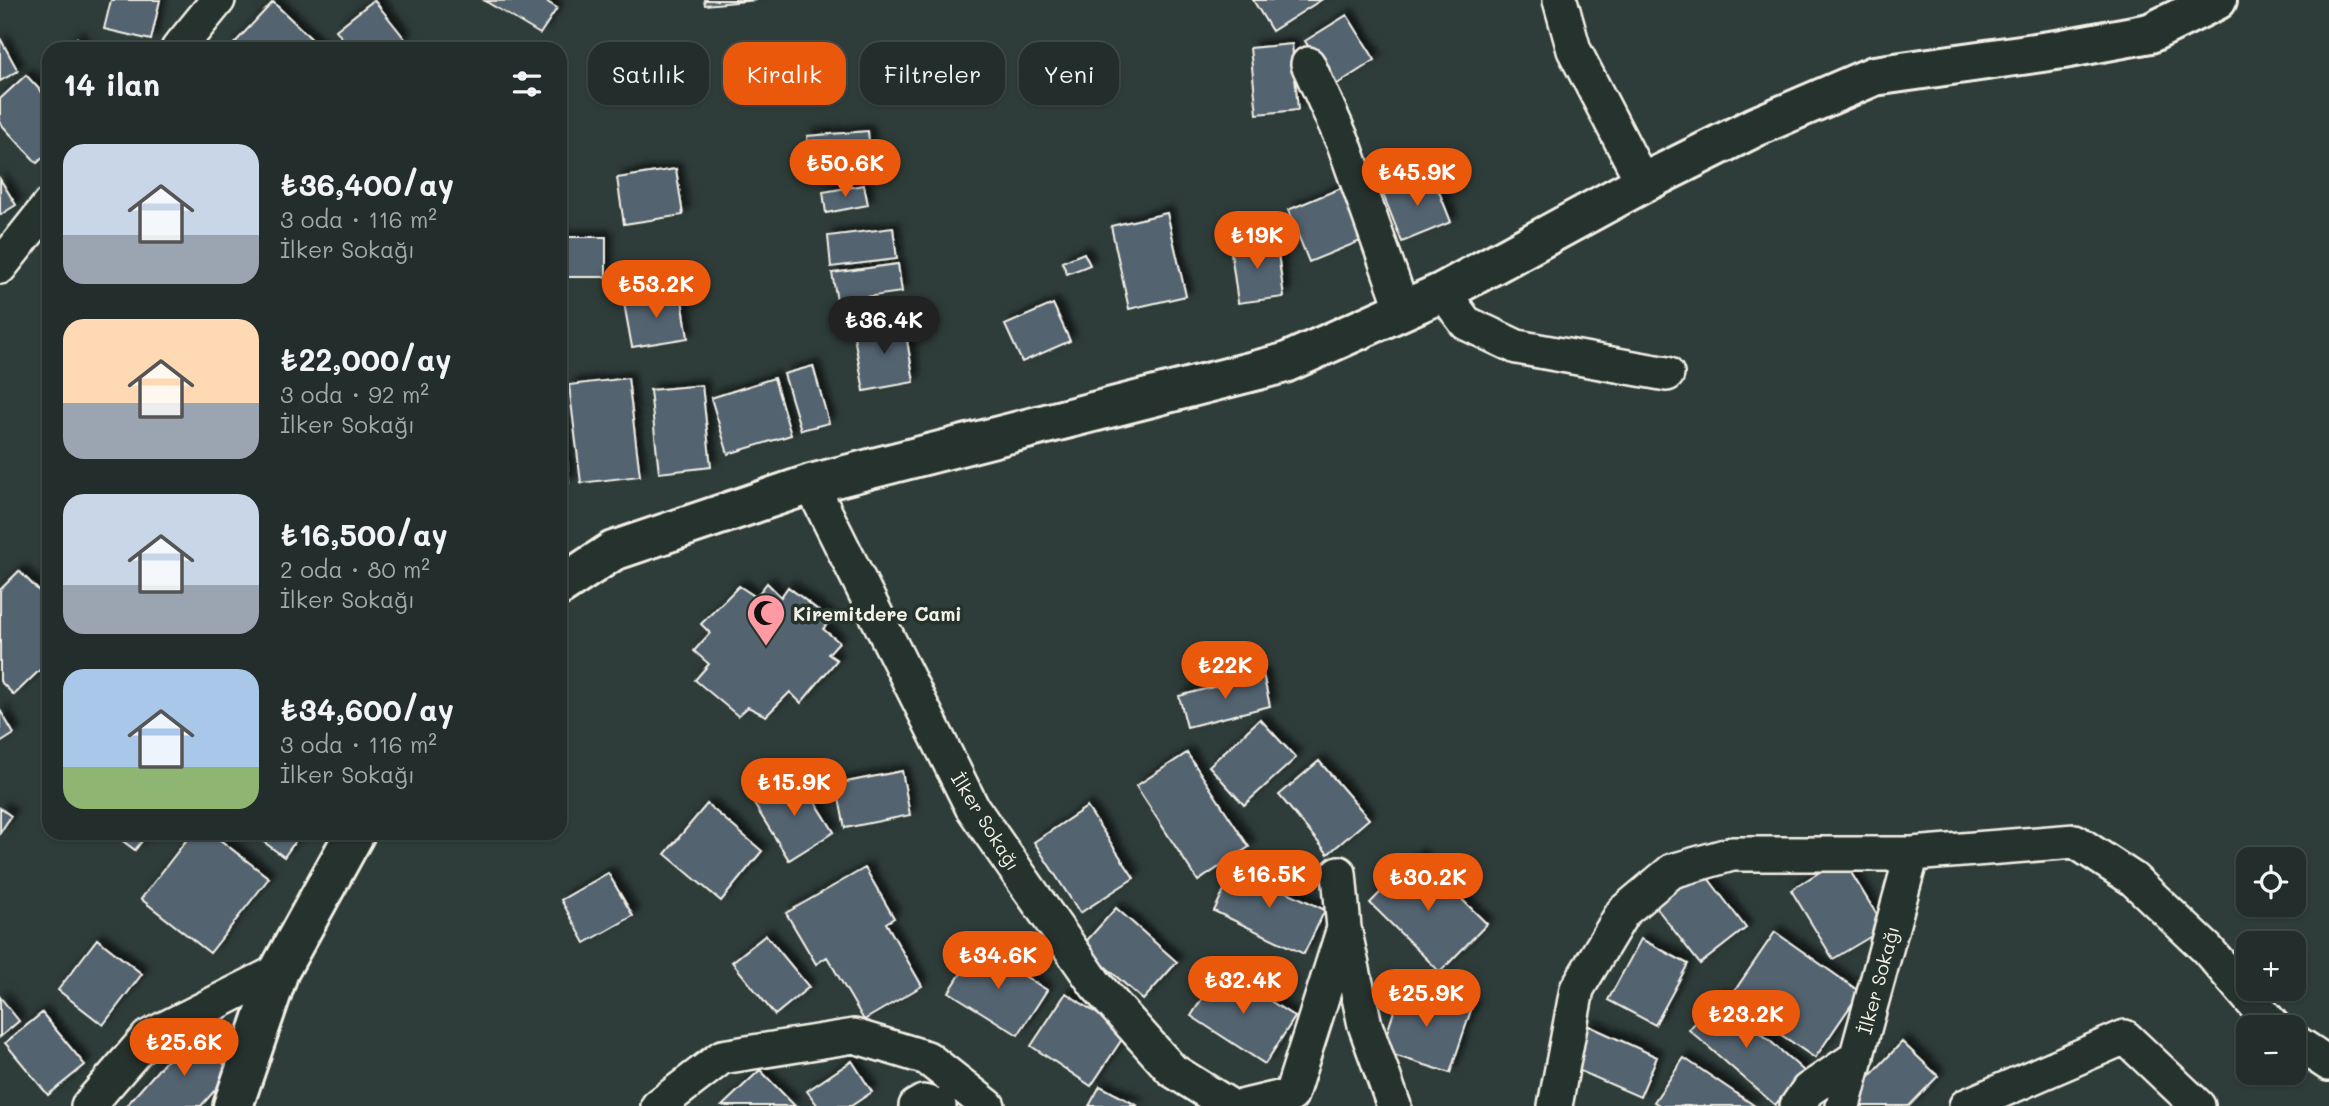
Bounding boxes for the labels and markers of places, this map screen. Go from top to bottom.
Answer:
pin: ₺50.6K [788,140,902,199]
pin: ₺45.9K [1360,148,1474,208]
pin: ₺19K [1216,212,1298,271]
pin: ₺53.2K [599,260,713,320]
pin: ₺36.4K [827,296,941,356]
mosque icon: Kiremitdere Cami [745,592,787,647]
place label: Kiremitdere Cami [793,601,962,626]
pin: ₺22K [1184,642,1266,701]
pin: ₺15.9K [737,758,851,818]
pin: ₺16.5K [1212,850,1326,910]
pin: ₺30.2K [1371,853,1485,913]
pin: ₺34.6K [941,932,1055,991]
pin: ₺32.4K [1186,956,1300,1016]
pin: ₺25.9K [1369,970,1483,1029]
pin: ₺23.2K [1689,990,1803,1050]
pin: ₺25.6K [127,1018,241,1078]

